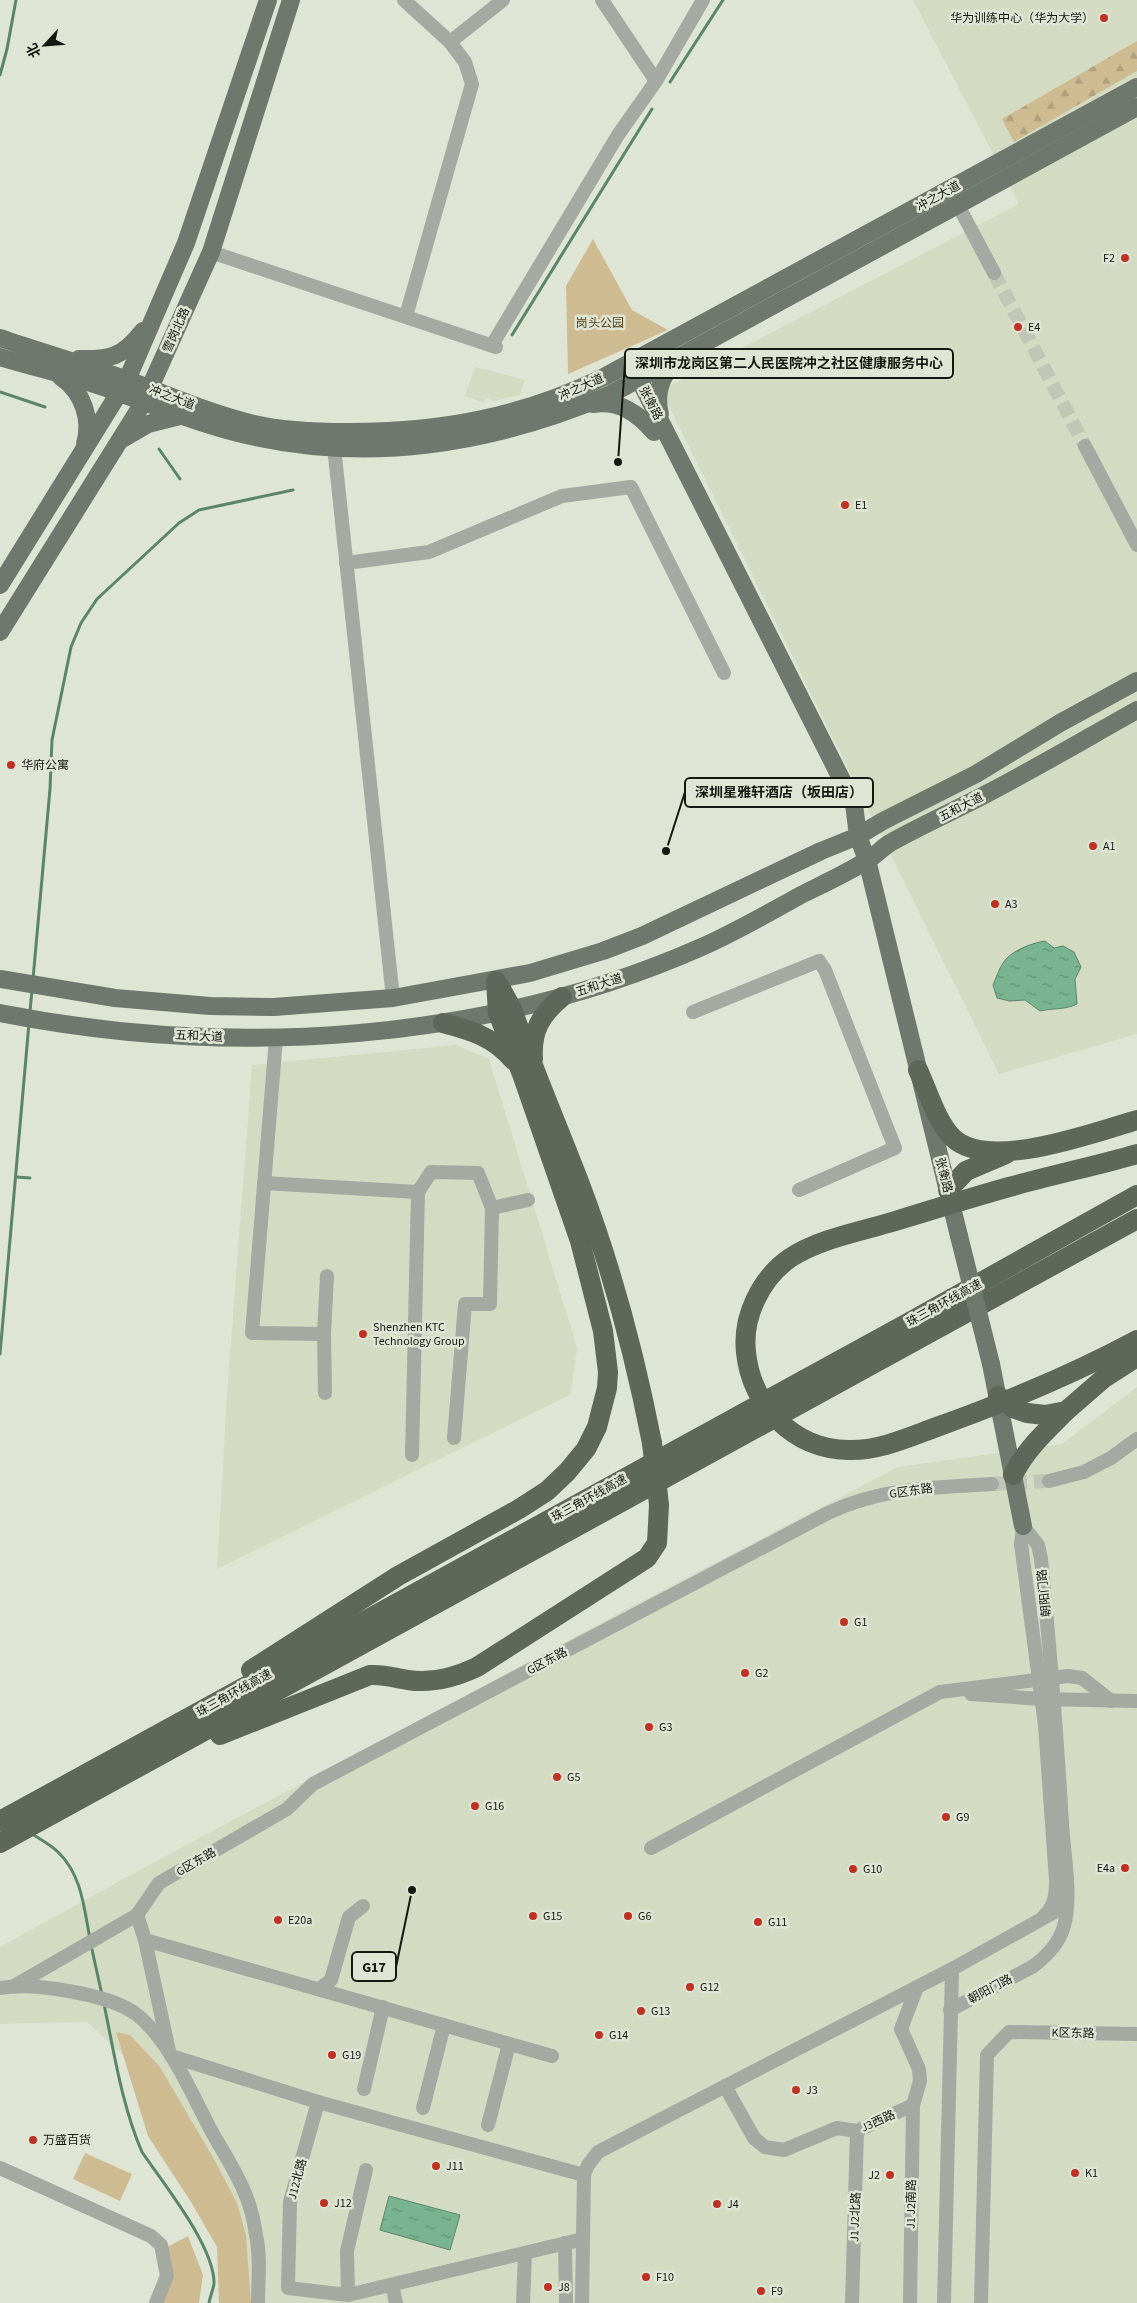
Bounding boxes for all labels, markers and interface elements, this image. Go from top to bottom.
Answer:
place label: 华为训练中心（华为大学） [950,10,1094,27]
marker: 华为训练中心（华为大学） [1098,12,1110,24]
north arrow [20,20,70,70]
text: 北 [22,40,46,61]
street label: 冲之大道 [913,177,963,216]
place label: F2 [1103,250,1115,267]
marker: F2 [1119,252,1131,264]
street label: 雪岗北路 [159,305,194,356]
park label: 岗头公园 [576,315,624,332]
place label: E4 [1028,319,1040,336]
marker: E4 [1012,321,1024,333]
callout: 深圳市龙岗区第二人民医院冲之社区健康服务中心 [625,349,953,378]
text: 深圳市龙岗区第二人民医院冲之社区健康服务中心 [635,354,943,374]
street label: 冲之大道 [556,370,607,405]
street label: 冲之大道 [146,381,197,414]
street label: 张衡路 [635,383,666,423]
place label: E1 [855,497,867,514]
marker: E1 [839,499,851,511]
place label: 华府公寓 [21,757,69,774]
marker: 华府公寓 [5,759,17,771]
callout: 深圳星雅轩酒店（坂田店） [685,778,873,807]
text: 深圳星雅轩酒店（坂田店） [695,783,863,803]
street label: 五和大道 [936,789,986,826]
place label: A1 [1103,838,1116,855]
marker: A1 [1087,840,1099,852]
place label: A3 [1005,896,1018,913]
marker: A3 [989,898,1001,910]
street label: 五和大道 [574,970,625,1001]
street label: 五和大道 [175,1027,223,1046]
street label: 张衡路 [931,1156,956,1195]
street label: 珠三角环线高速 [903,1276,985,1331]
place label: Shenzhen KTC Technology Group [373,1319,465,1350]
marker: Shenzhen KTC Technology Group [357,1328,369,1340]
street label: 珠三角环线高速 [548,1471,630,1526]
street label: G区东路 [888,1480,934,1503]
street label: 朝阳门路 [1034,1568,1055,1618]
place label: G1 [854,1614,867,1631]
marker: G1 [838,1616,850,1628]
street label: G区东路 [524,1644,570,1679]
place label: G2 [755,1665,768,1682]
street label: 珠三角环线高速 [193,1666,275,1721]
marker: G2 [739,1667,751,1679]
place label: G3 [659,1719,672,1736]
marker: G3 [643,1721,655,1733]
place label: G5 [567,1769,580,1786]
marker: G5 [551,1771,563,1783]
place label: G16 [485,1798,504,1815]
marker: G16 [469,1800,481,1812]
place label: G9 [956,1809,969,1826]
marker: G9 [940,1811,952,1823]
street label: G区东路 [173,1844,219,1881]
place label: E4a [1097,1860,1115,1877]
place label: G10 [863,1861,882,1878]
marker: E4a [1119,1862,1131,1874]
marker: G10 [847,1863,859,1875]
place label: G15 [543,1908,562,1925]
place label: G6 [638,1908,651,1925]
marker: G15 [527,1910,539,1922]
marker: G6 [622,1910,634,1922]
place label: E20a [288,1912,312,1929]
marker: E20a [272,1914,284,1926]
place label: G11 [768,1914,787,1931]
marker: G11 [752,1916,764,1928]
callout: G17 [352,1952,396,1981]
text: G17 [362,1958,386,1978]
street label: 朝阳门路 [965,1971,1015,2008]
place label: G12 [700,1979,719,1996]
marker: G12 [684,1981,696,1993]
place label: G13 [651,2003,670,2020]
marker: G13 [635,2005,647,2017]
street label: K区东路 [1051,2025,1095,2042]
place label: G14 [609,2027,628,2044]
marker: G14 [593,2029,605,2041]
place label: G19 [342,2047,361,2064]
marker: G19 [326,2049,338,2061]
place label: J3 [806,2082,818,2099]
marker: J3 [790,2084,802,2096]
street label: J3西路 [858,2106,898,2136]
place label: 万盛百货 [43,2132,91,2149]
marker: 万盛百货 [27,2134,39,2146]
street label: J12北路 [284,2157,311,2201]
place label: J11 [446,2158,464,2175]
marker: J11 [430,2160,442,2172]
place label: K1 [1085,2165,1098,2182]
place label: J2 [868,2167,880,2184]
marker: K1 [1069,2167,1081,2179]
marker: J2 [884,2169,896,2181]
street label: J1 J2南路 [903,2179,920,2229]
street label: J1 J2北路 [846,2192,865,2242]
place label: J12 [334,2195,352,2212]
place label: J4 [727,2196,739,2213]
marker: J12 [318,2197,330,2209]
marker: J4 [711,2198,723,2210]
place label: F10 [656,2269,674,2286]
marker: F10 [640,2271,652,2283]
place label: J8 [558,2279,570,2296]
marker: J8 [542,2281,554,2293]
place label: F9 [771,2283,783,2300]
marker: F9 [755,2285,767,2297]

